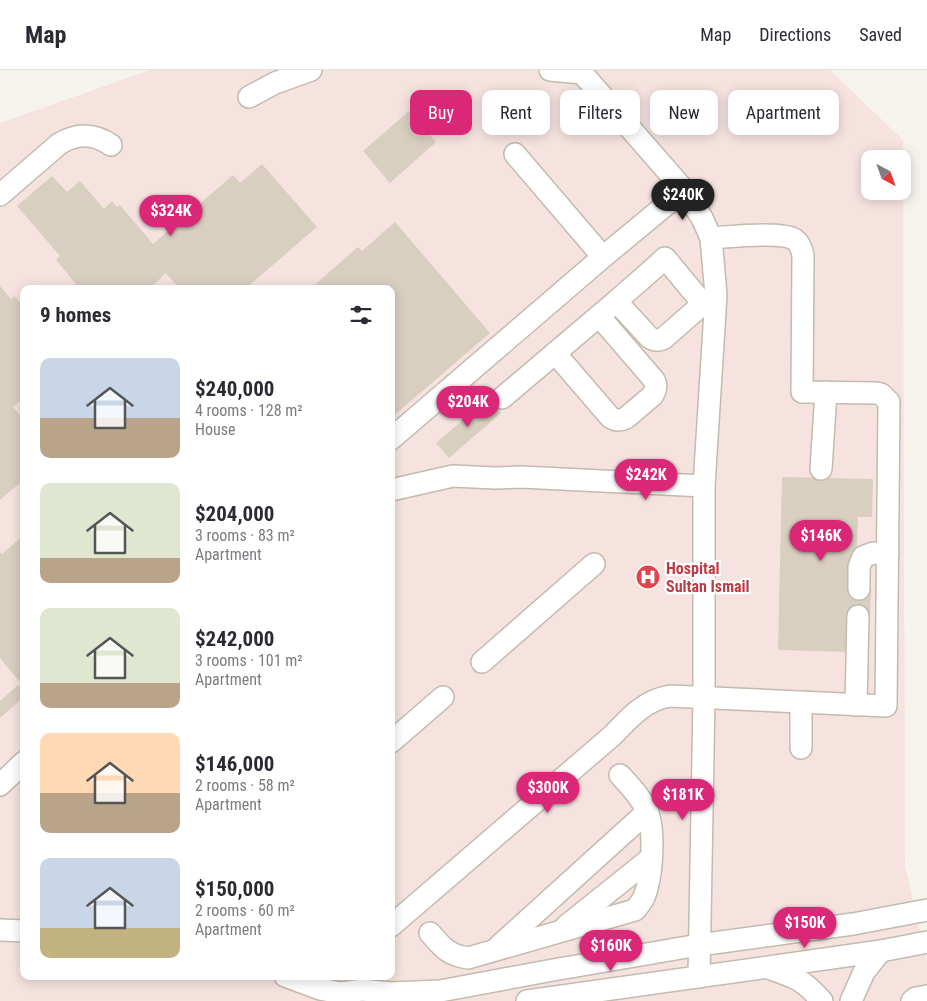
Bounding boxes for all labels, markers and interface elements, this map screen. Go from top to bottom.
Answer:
text: Map [25,21,66,49]
text: Map [700,24,731,45]
text: Directions [759,24,831,45]
text: Saved [859,24,902,45]
chip: Buy [410,90,472,135]
chip: Rent [482,90,550,135]
chip: Filters [560,90,640,135]
chip: New [650,90,718,135]
chip: Apartment [728,90,839,135]
north arrow [861,150,911,200]
map controls [861,150,911,200]
pin: $240K [648,178,718,221]
text: $240K [662,185,704,204]
pin: $324K [136,194,206,237]
text: $324K [150,201,192,220]
icon: filters [347,301,375,329]
text: 9 homes [40,303,111,327]
text: $240,000 [195,377,274,401]
icon: home [80,378,140,438]
pin: $204K [433,386,503,428]
text: $204K [447,392,489,411]
text: 4 rooms · 128 m² [195,401,303,420]
text: House [195,420,235,439]
pin: $242K [611,458,681,501]
text: $242K [625,465,667,484]
text: $204,000 [195,502,274,526]
icon: home [80,503,140,563]
pin: $146K [786,520,856,562]
text: 3 rooms · 83 m² [195,526,295,545]
text: $146K [800,526,842,545]
text: Apartment [195,545,262,564]
place label: Hospital Sultan Ismail [666,559,750,596]
hospital icon: Hospital Sultan Ismail [635,564,661,590]
text: $242,000 [195,627,274,651]
icon: home [80,628,140,688]
text: 3 rooms · 101 m² [195,651,303,670]
text: Apartment [195,670,262,689]
text: $146,000 [195,752,274,776]
icon: home [80,753,140,813]
pin: $300K [513,772,583,814]
text: 2 rooms · 58 m² [195,776,295,795]
text: $300K [527,778,569,797]
pin: $181K [648,778,718,821]
text: $181K [662,785,704,804]
text: Apartment [195,795,262,814]
text: $150,000 [195,877,274,901]
icon: home [80,878,140,938]
text: 2 rooms · 60 m² [195,901,295,920]
pin: $150K [770,906,840,949]
text: $150K [784,913,826,932]
text: Apartment [195,920,262,939]
pin: $160K [576,930,646,972]
text: $160K [590,936,632,955]

